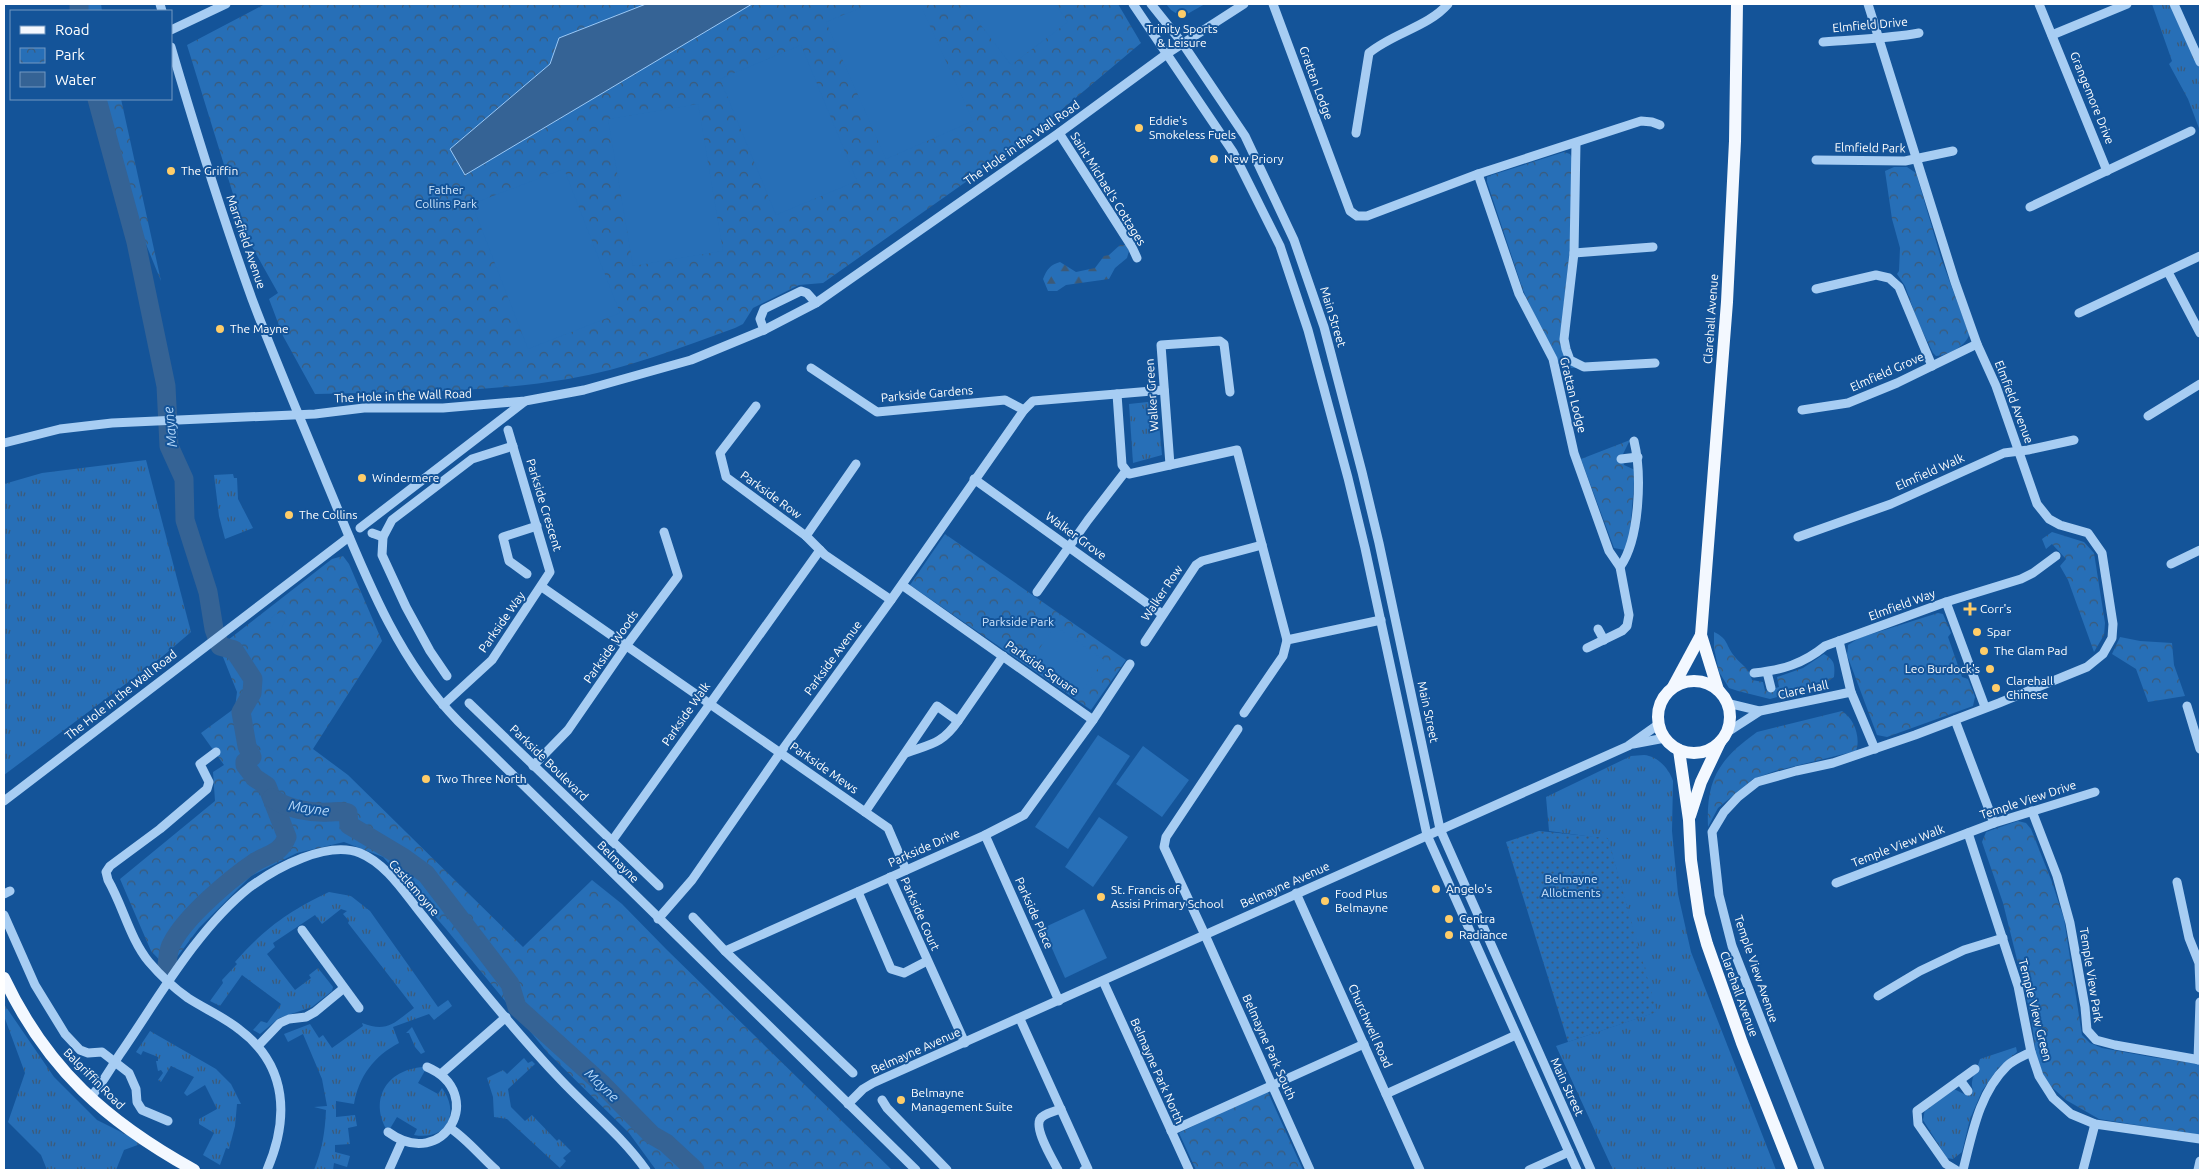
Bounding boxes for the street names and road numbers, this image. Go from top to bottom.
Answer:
street label: Elmfield Drive [1832,15,1908,34]
street label: Grattan Lodge [1297,44,1336,121]
street label: Grangemore Drive [2068,50,2117,146]
street label: The Hole in the Wall Road [961,98,1082,187]
street label: Saint Michael's Cottages [1068,130,1149,248]
street label: Elmfield Park [1834,140,1906,155]
street label: Marrsfield Avenue [224,193,269,290]
street label: Clarehall Avenue [1701,273,1720,364]
street label: Main Street [1318,285,1349,349]
street label: Elmfield Grove [1848,349,1926,394]
street label: Grattan Lodge [1558,356,1589,434]
street label: Walker Green [1142,358,1161,432]
street label: Elmfield Avenue [1993,359,2036,445]
street label: Parkside Gardens [880,383,974,404]
street label: The Hole in the Wall Road [334,387,472,404]
street label: Elmfield Walk [1894,451,1966,492]
street label: Parkside Crescent [524,457,565,553]
street label: Parkside Row [738,468,805,521]
street label: Walker Grove [1043,509,1109,562]
street label: Walker Row [1138,562,1185,623]
street label: Elmfield Way [1867,586,1937,623]
street label: Parkside Way [476,589,527,655]
street label: Parkside Woods [581,608,640,685]
street label: Parkside Avenue [801,618,864,697]
street label: Parkside Square [1003,638,1081,698]
street label: The Hole in the Wall Road [62,647,179,742]
street label: Clare Hall [1776,678,1829,701]
street label: Parkside Walk [659,679,712,748]
street label: Main Street [1416,680,1441,744]
street label: Parkside Boulevard [508,722,591,803]
street label: Parkside Mews [788,739,861,796]
street label: Temple View Drive [1978,778,2078,821]
street label: Temple View Walk [1850,822,1946,869]
street label: Parkside Drive [886,826,961,869]
street label: Belmayne [595,838,642,885]
street label: Castlemoyne [387,857,442,918]
street label: Belmayne Avenue [1238,859,1331,910]
street label: Parkside Court [898,875,943,953]
street label: Parkside Place [1013,875,1056,951]
street label: Temple View Avenue [1732,913,1781,1024]
street label: Temple View Park [2078,926,2105,1023]
street label: Clarehall Avenue [1718,949,1761,1038]
street label: Temple View Green [2017,957,2054,1062]
street label: Churchwell Road [1346,982,1395,1070]
street label: Belmayne Park South [1240,992,1299,1102]
street label: Belmayne Park North [1128,1016,1187,1126]
street label: Belmayne Avenue [869,1025,962,1076]
street label: Balgriffin Road [61,1046,127,1112]
street label: Main Street [1548,1056,1587,1118]

